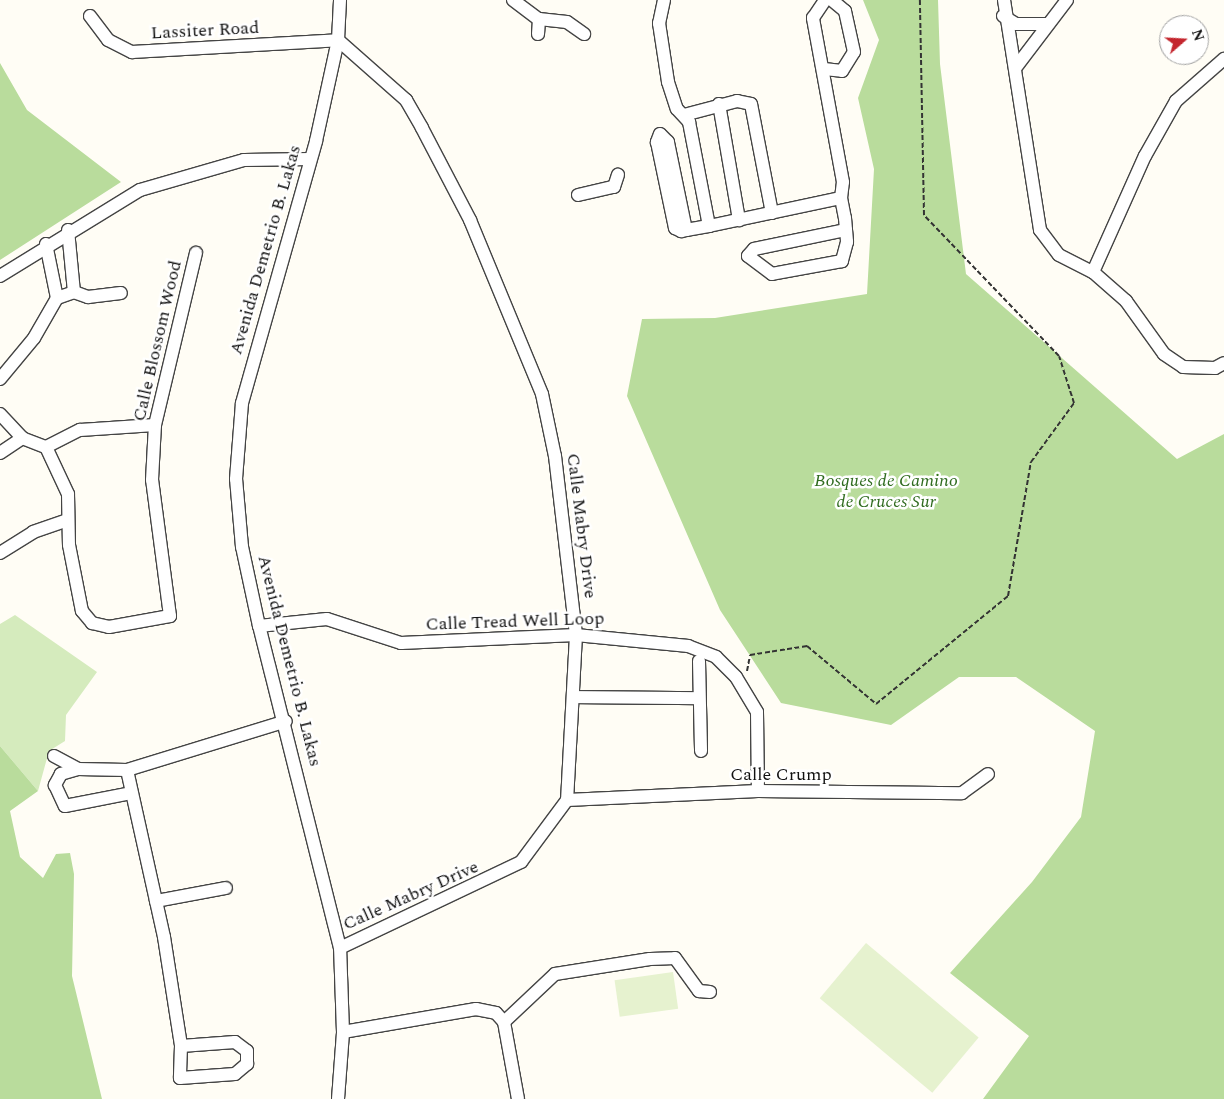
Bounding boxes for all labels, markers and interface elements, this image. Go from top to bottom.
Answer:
north arrow [1159,15,1209,65]
street label: Lassiter Road [150,17,260,45]
text: N [1186,26,1209,44]
street label: Avenida Demetrio B. Lakas [226,143,306,357]
street label: Calle Blossom Wood [129,259,187,423]
street label: Calle Mabry Drive [561,452,601,600]
park label: Bosques de Camino de Cruces Sur [814,471,958,514]
street label: Avenida Demetrio B. Lakas [252,553,326,769]
street label: Calle Tread Well Loop [425,608,605,636]
street label: Calle Crump [730,764,832,786]
street label: Calle Mabry Drive [340,856,482,936]

